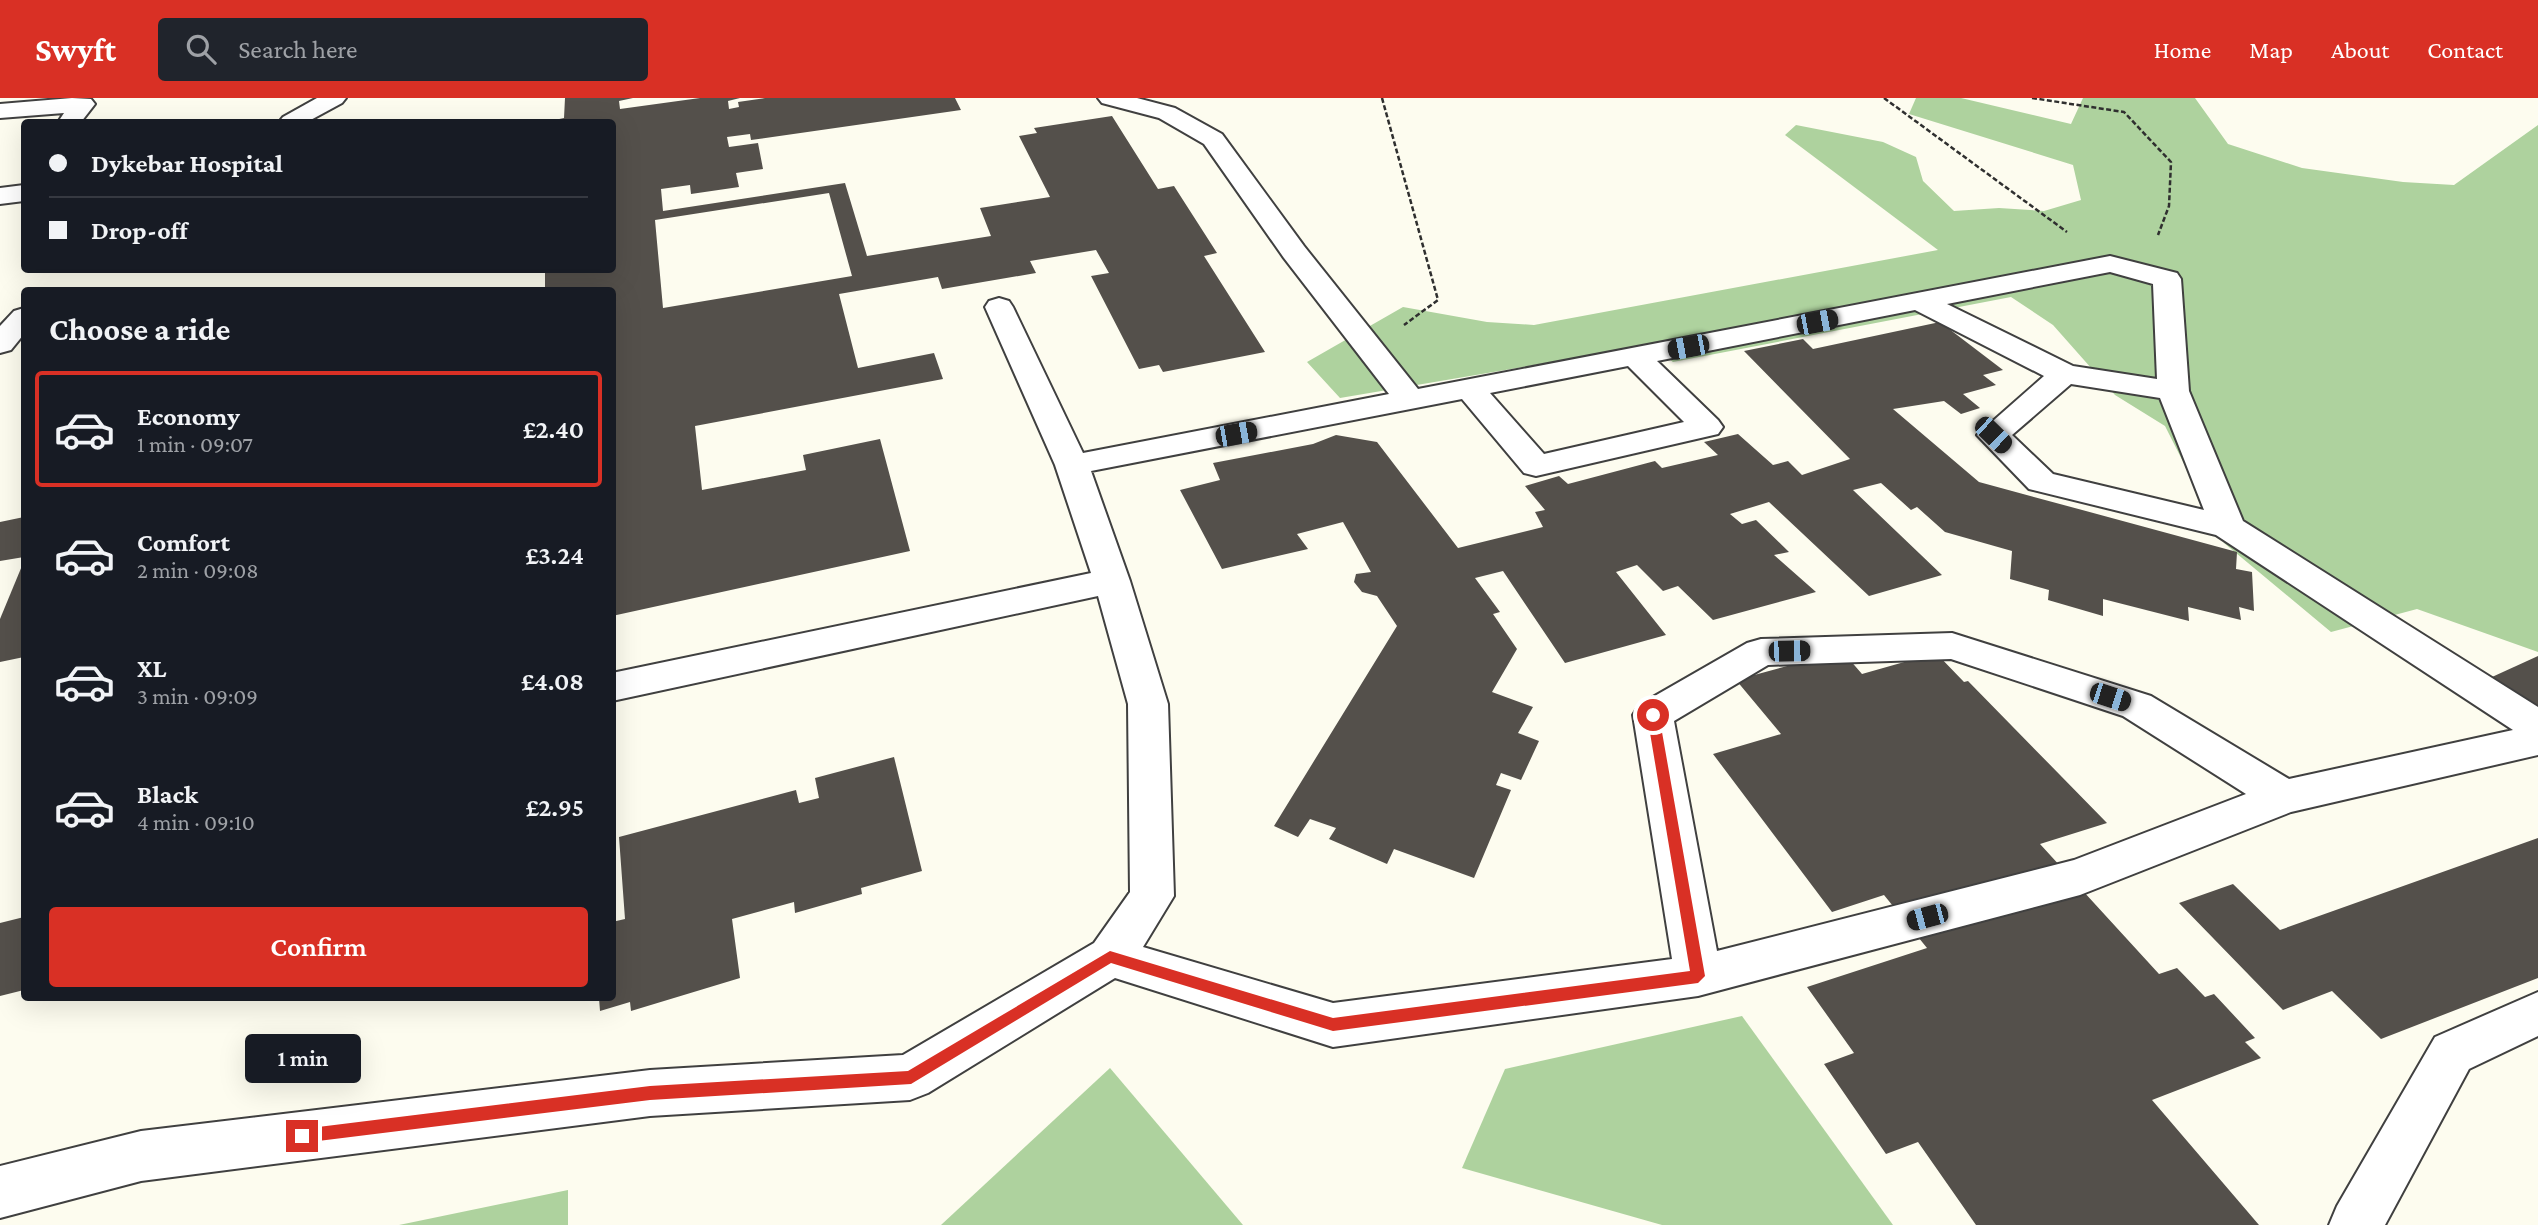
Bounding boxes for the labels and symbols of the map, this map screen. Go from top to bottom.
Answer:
car [1795,308,1840,336]
car [1666,333,1711,361]
car [1971,413,2016,457]
car [1214,420,1259,448]
car [1768,640,1811,662]
car [2087,681,2134,713]
route start [1637,699,1669,731]
car [1904,901,1951,933]
callout: 1 min [244,1034,360,1084]
route end [286,1120,318,1152]

